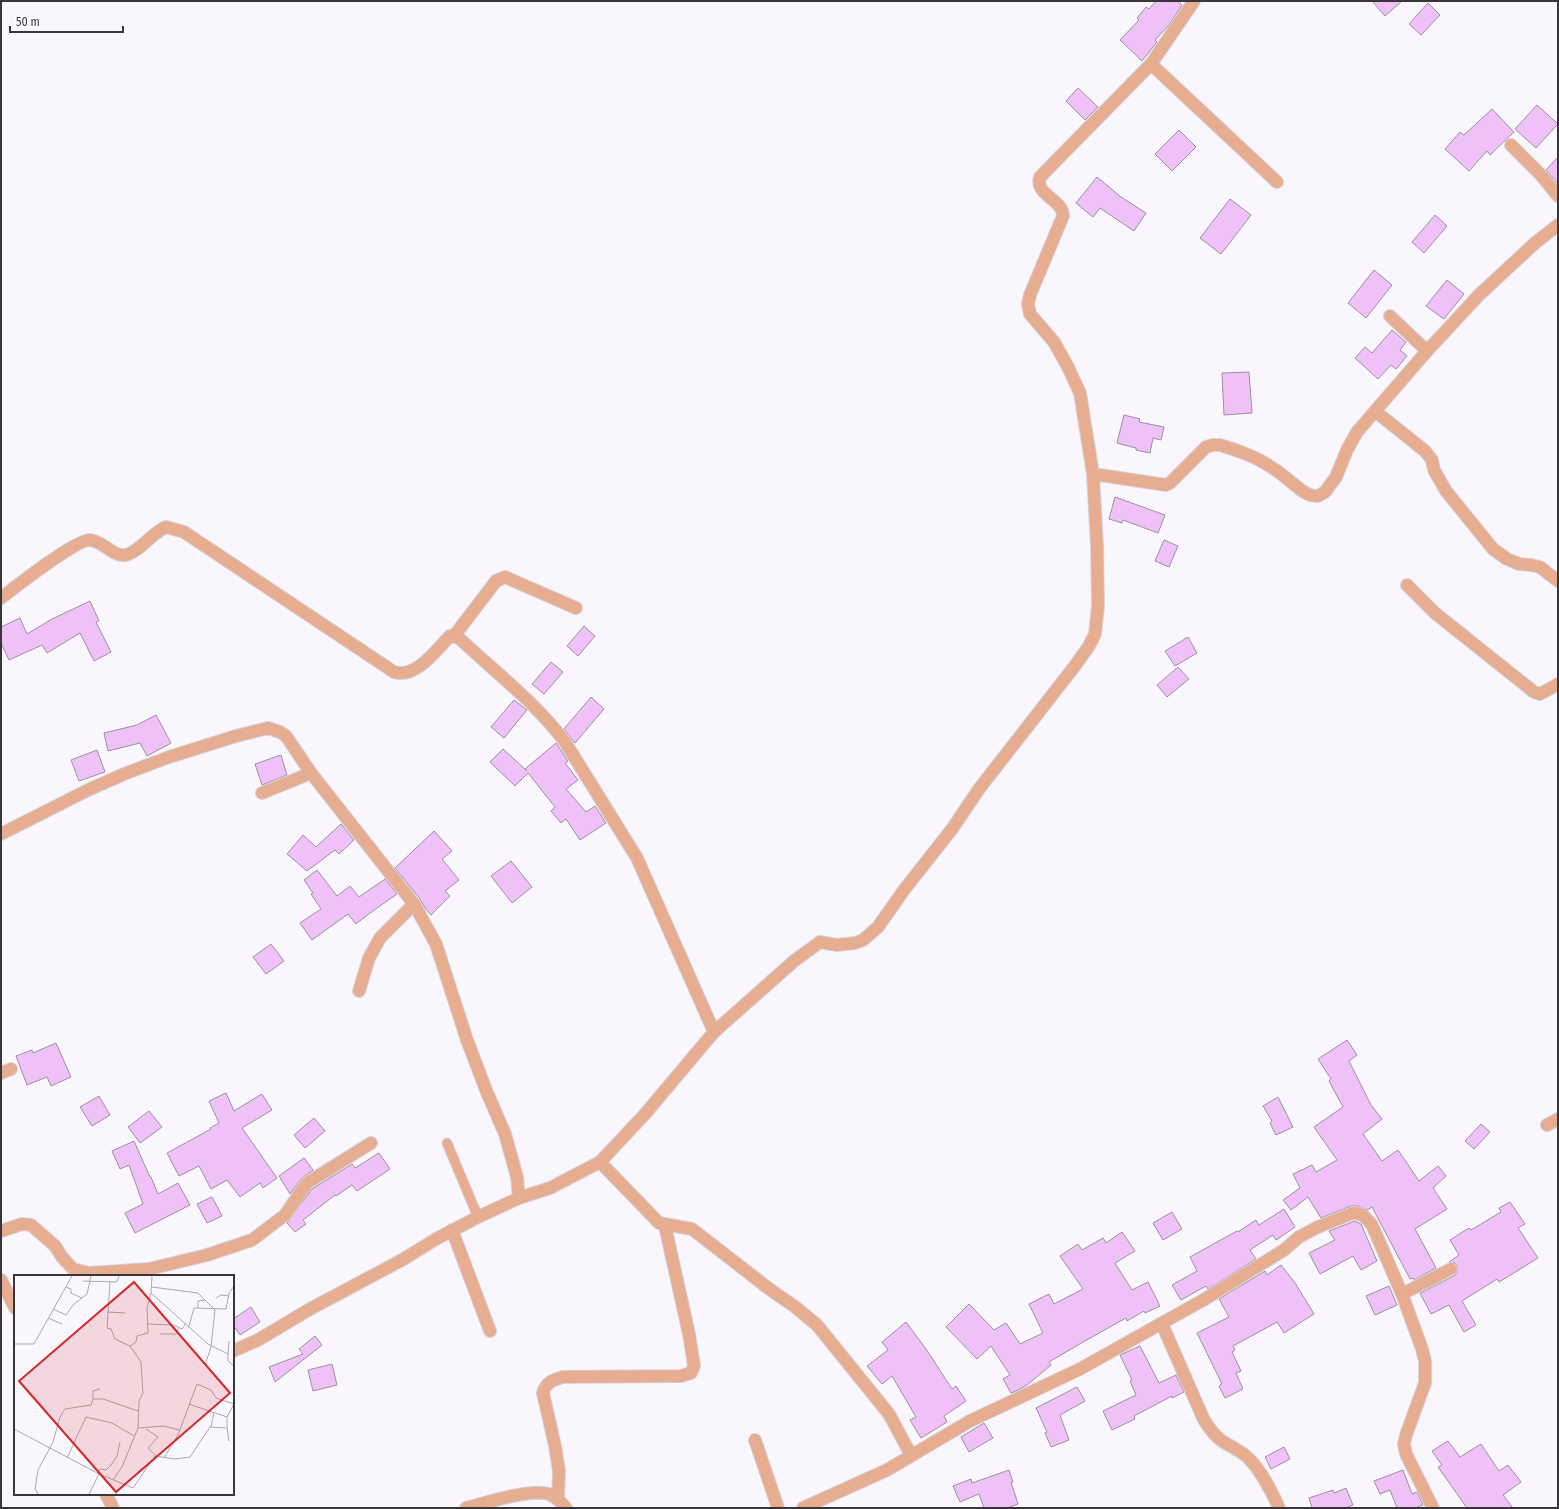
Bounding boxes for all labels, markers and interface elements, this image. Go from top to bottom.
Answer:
scale bar [10,8,123,34]
text: 50 m [16,15,40,29]
inset map [14,1275,234,1495]

